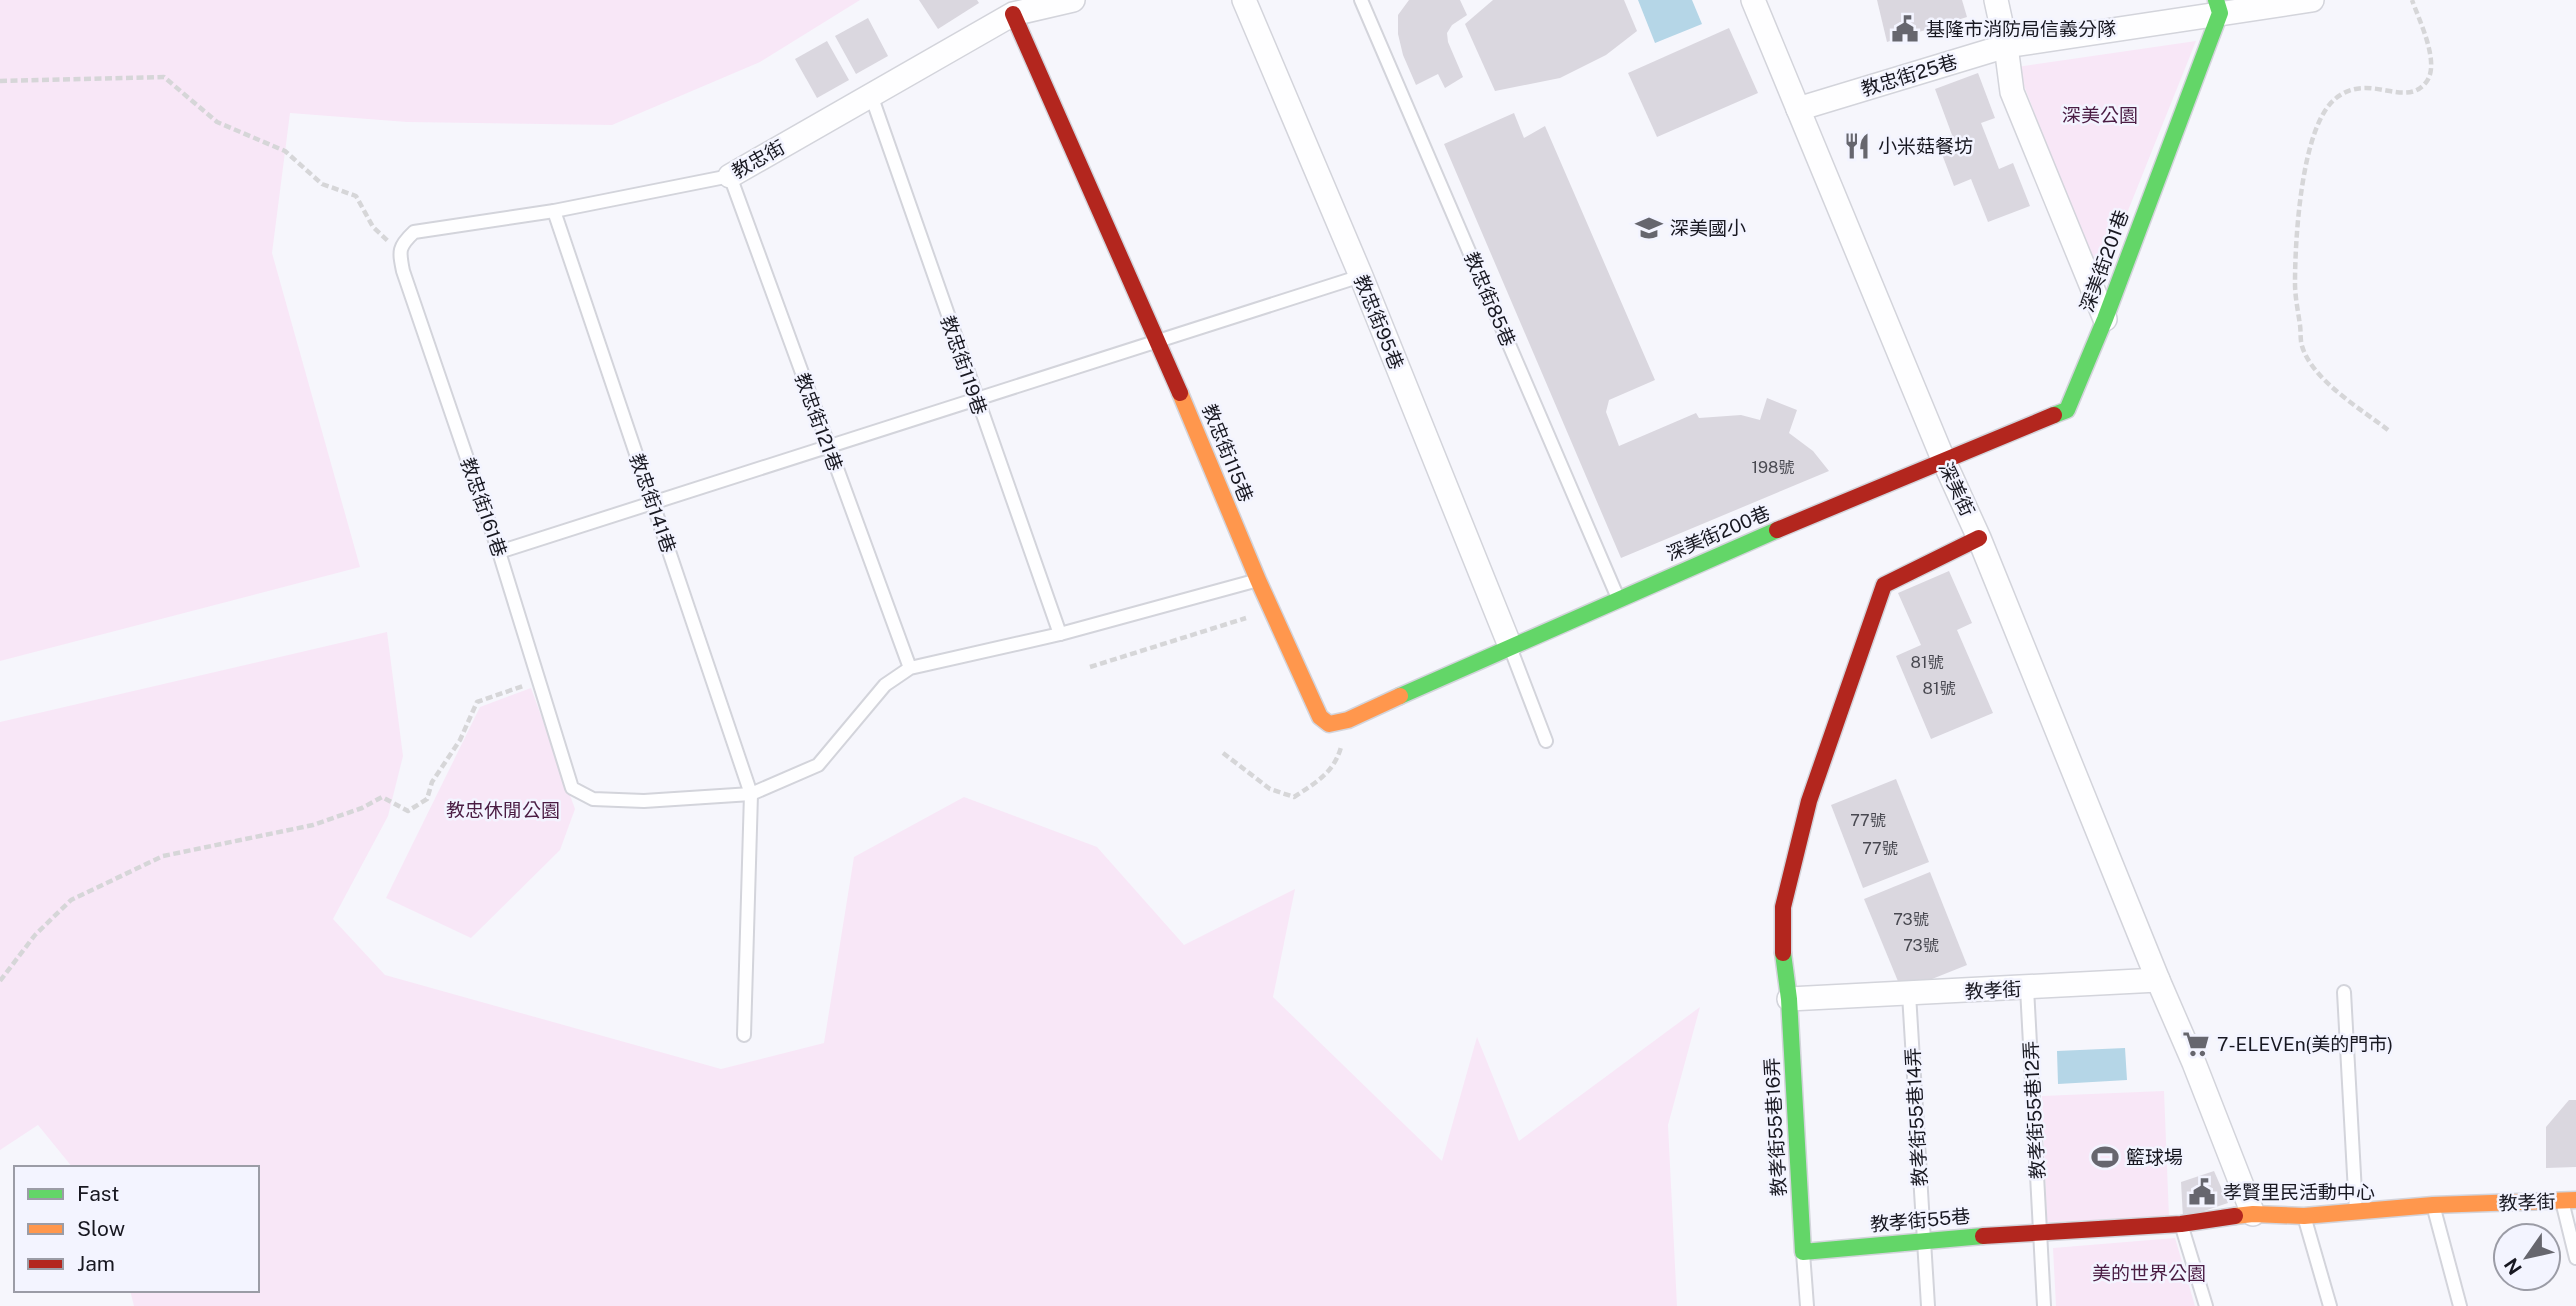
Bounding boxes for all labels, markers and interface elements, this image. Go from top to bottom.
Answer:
public building icon: 基隆市消防局信義分隊 [1890,14,1920,44]
place label: 基隆市消防局信義分隊 [1926,18,2116,40]
street label: 教忠街25巷 [1858,50,1960,100]
park label: 深美公園 [2062,104,2138,126]
restaurant icon: 小米菇餐坊 [1842,131,1872,161]
place label: 小米菇餐坊 [1878,135,1973,157]
street label: 教忠街 [728,136,788,182]
street label: 深美街201巷 [2075,207,2133,315]
school or university icon: 深美國小 [1634,213,1664,243]
place label: 深美國小 [1670,217,1746,239]
street label: 教忠街85巷 [1460,248,1520,350]
street label: 教忠街95巷 [1350,271,1408,373]
street label: 教忠街119巷 [937,313,991,417]
street label: 教忠街121巷 [791,370,847,474]
street label: 教忠街115巷 [1198,401,1258,505]
street label: 教忠街141巷 [626,451,680,555]
street label: 教忠街161巷 [457,455,511,559]
house number: 198號 [1752,458,1794,477]
street label: 深美街 [1935,459,1979,519]
street label: 深美街200巷 [1663,501,1773,565]
house number: 81號 [1911,653,1943,672]
house number: 81號 [1923,679,1955,698]
park label: 教忠休閒公園 [446,799,560,821]
house number: 77號 [1850,811,1886,830]
house number: 77號 [1862,839,1898,858]
house number: 73號 [1893,910,1929,929]
house number: 73號 [1903,936,1939,955]
street label: 教孝街 [1964,978,2022,1002]
supermarket icon: 7-ELEVEn(美的門市) [2181,1029,2211,1059]
place label: 7-ELEVEn(美的門市) [2217,1033,2393,1055]
street label: 教孝街55巷12弄 [2019,1040,2049,1180]
street label: 教孝街55巷14弄 [1901,1047,1931,1187]
street label: 教孝街55巷16弄 [1760,1057,1790,1197]
sports icon: 籃球場 [2090,1142,2120,1172]
place label: 籃球場 [2126,1146,2183,1168]
legend [14,1166,259,1292]
public building icon: 孝賢里民活動中心 [2187,1177,2217,1207]
text: Fast [77,1181,119,1206]
place label: 孝賢里民活動中心 [2223,1181,2375,1203]
street label: 教孝街 [2498,1190,2556,1214]
street label: 教孝街55巷 [1869,1205,1971,1235]
text: Slow [77,1216,125,1241]
north arrow [2492,1222,2562,1292]
text: Jam [77,1251,115,1276]
text: N [2500,1254,2526,1279]
park label: 美的世界公園 [2092,1262,2206,1284]

